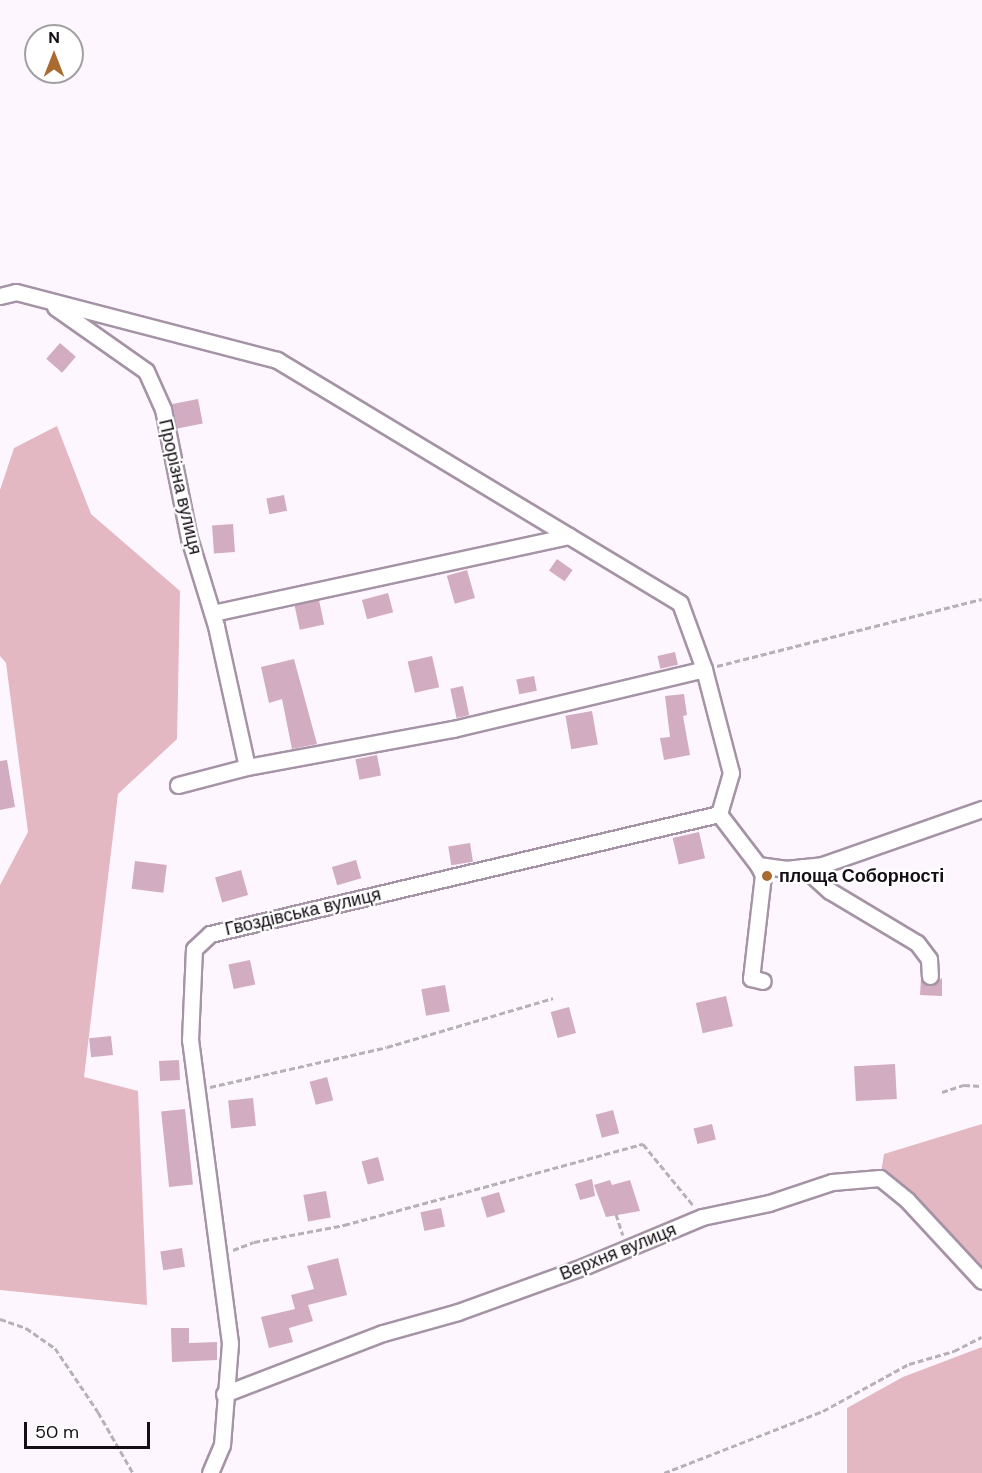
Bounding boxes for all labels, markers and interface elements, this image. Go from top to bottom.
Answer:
north arrow [24,24,84,84]
text: N [48,27,60,48]
street label: Прорізна вулиця [154,417,206,557]
place label: площа Соборності [779,865,944,887]
marker: площа Соборності [760,869,774,883]
street label: Гвоздівська вулиця [223,884,383,940]
street label: Верхня вулиця [557,1219,679,1285]
scale bar [27,1410,153,1448]
text: 50 m [35,1420,79,1444]

